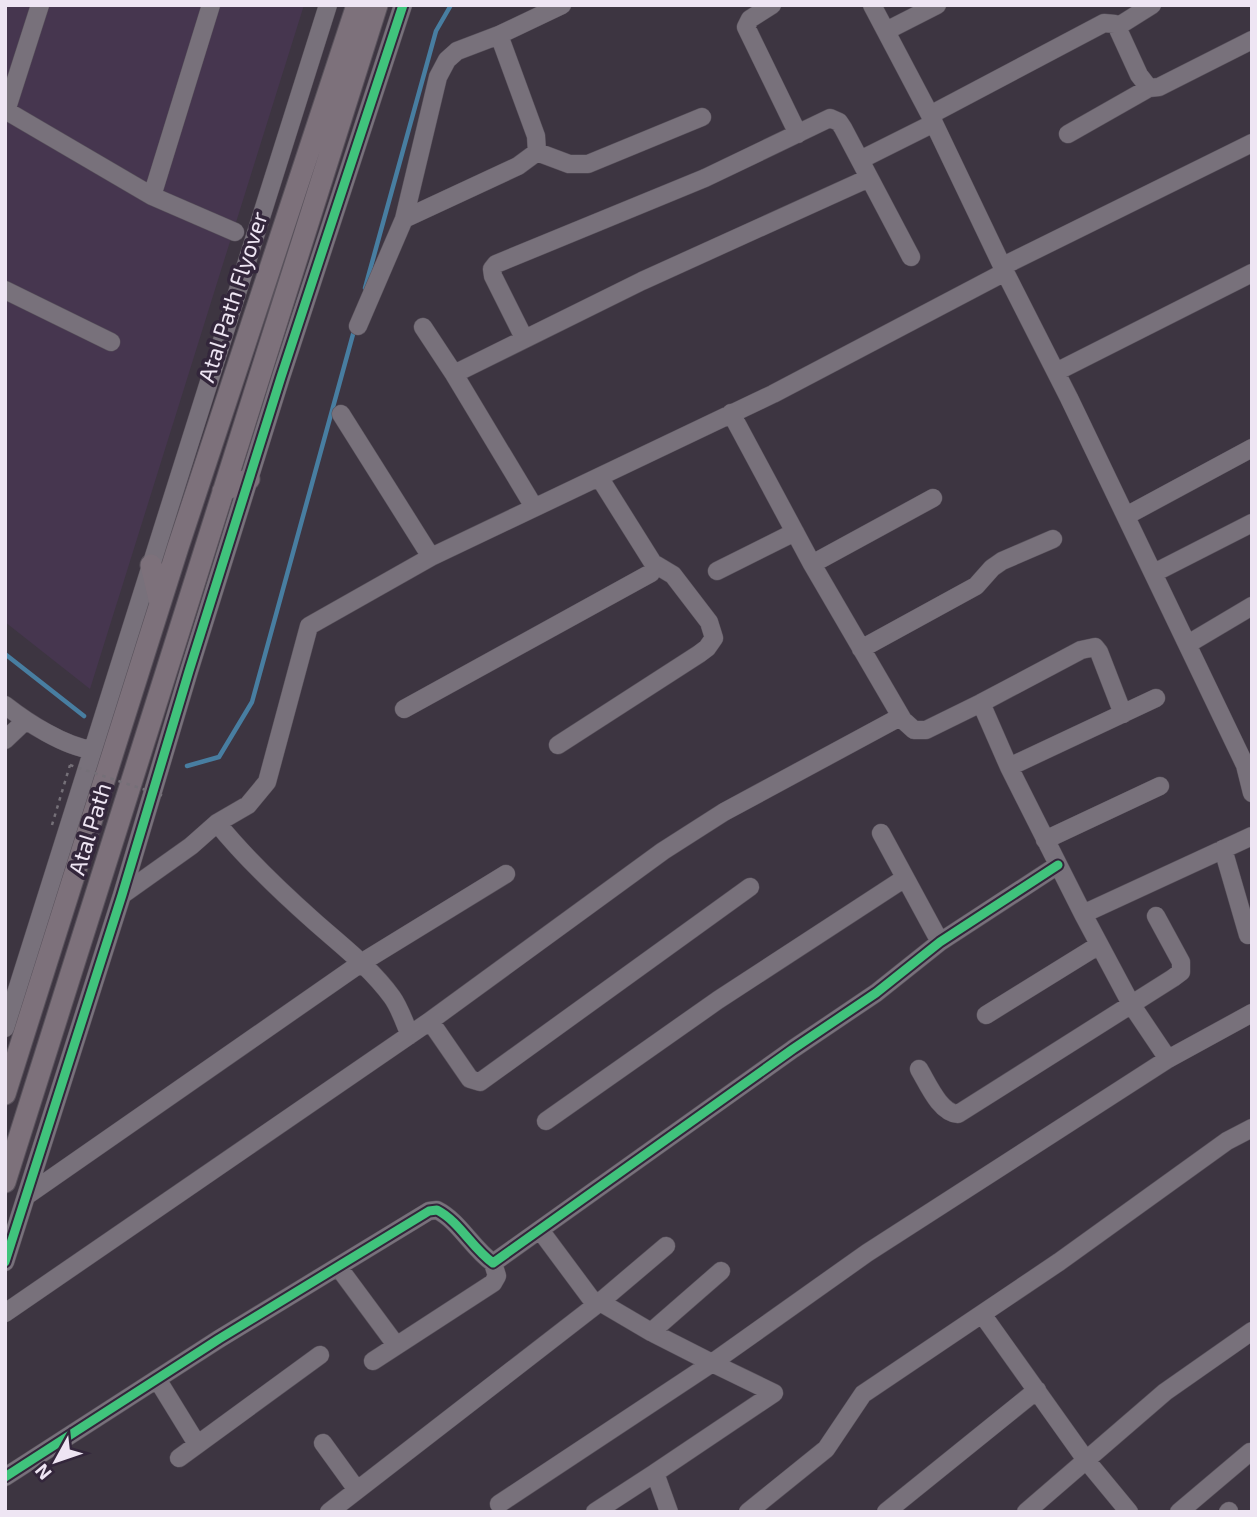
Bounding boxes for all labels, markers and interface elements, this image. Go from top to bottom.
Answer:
street label: Atal Path Flyover [191,208,273,385]
street label: Atal Path [62,779,116,878]
north arrow [21,1426,91,1496]
text: N [29,1460,56,1485]

